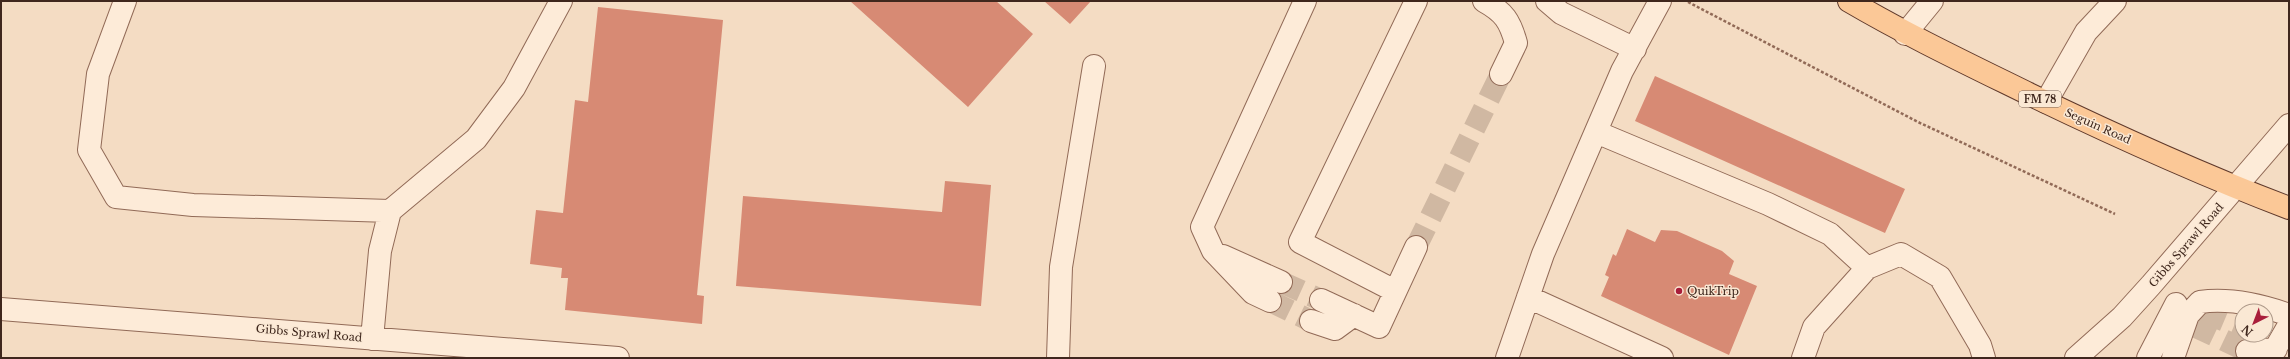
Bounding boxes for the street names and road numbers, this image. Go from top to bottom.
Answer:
road number: FM 78 [2019,91,2061,107]
street label: Seguin Road [2063,105,2134,147]
street label: Gibbs Sprawl Road [2146,200,2227,290]
street label: Gibbs Sprawl Road [255,321,363,345]

